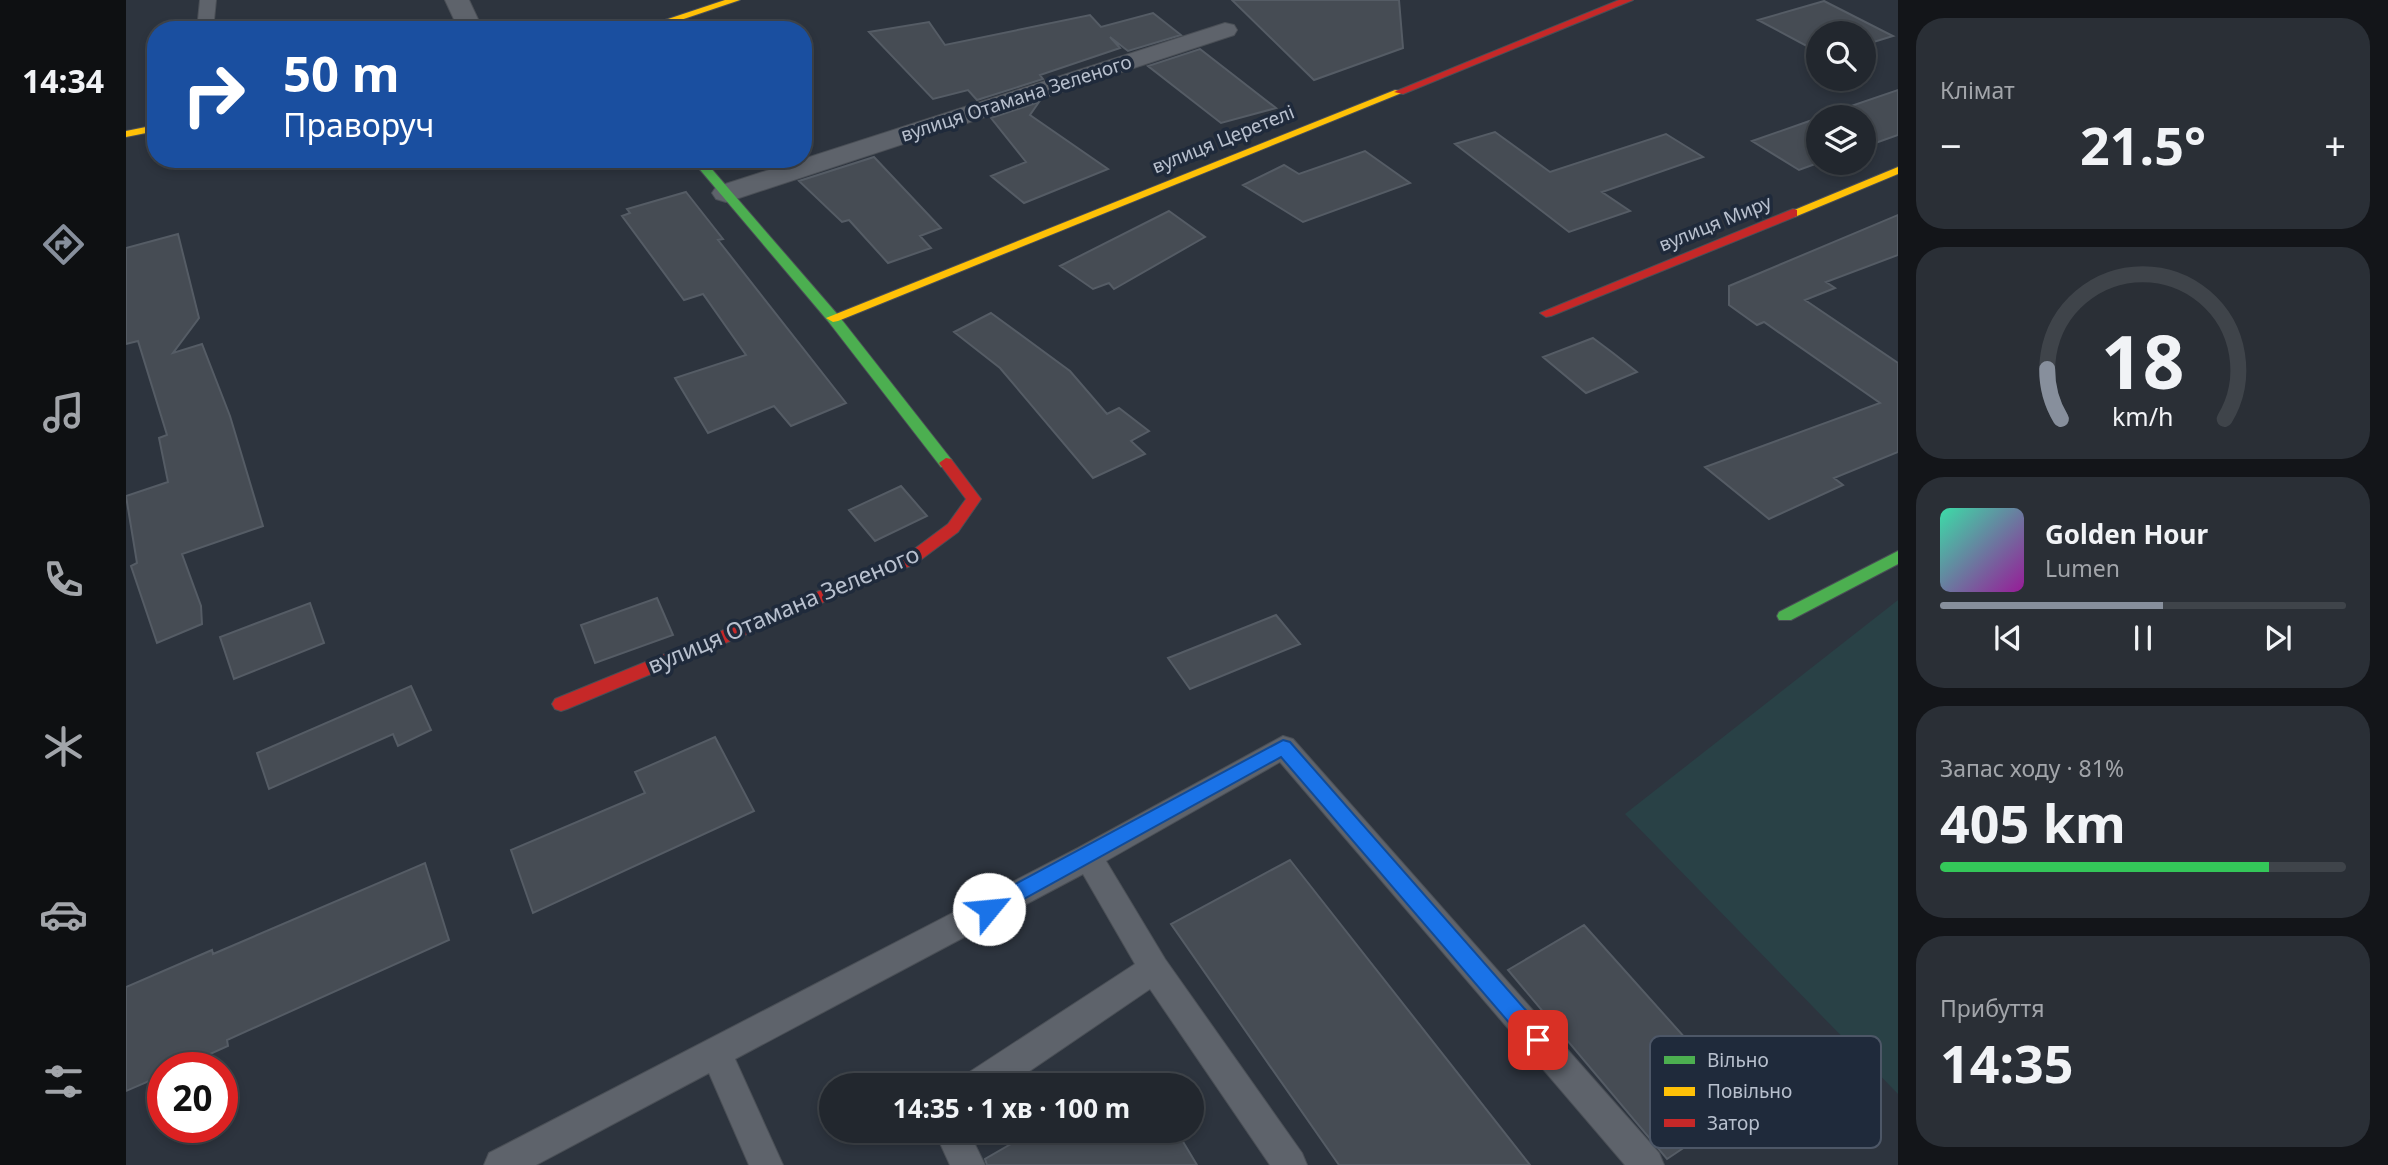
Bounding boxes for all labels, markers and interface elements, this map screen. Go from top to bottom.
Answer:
map controls [1806,21,1876,175]
button: search [1806,21,1876,91]
text: 50 m [283,40,400,106]
street label: вулиця Отамана Зеленого [897,48,1135,148]
icon: right [168,49,259,140]
text: 14:34 [22,59,104,102]
text: Клімат [1940,74,2015,106]
street label: вулиця Церетелі [1148,99,1298,179]
text: Праворуч [283,103,434,146]
button: layers [1806,105,1876,175]
text: 21.5° [2080,109,2206,180]
text: − [1940,119,1962,171]
text: + [2324,119,2346,171]
street label: вулиця Миру [1655,188,1776,257]
icon: directions [39,220,88,269]
text: 18 [2101,312,2185,411]
icon: music [39,388,88,437]
text: km/h [2112,399,2174,433]
text: Golden Hour [2045,516,2208,552]
street label: вулиця Отамана Зеленого [642,537,924,681]
text: Lumen [2045,552,2120,584]
icon: phone [39,555,88,604]
icon: previous [1989,619,2027,657]
icon: pause [2124,619,2162,657]
icon: next [2259,619,2297,657]
icon: climate [39,722,88,771]
text: Запас ходу · 81% [1940,752,2124,784]
text: 405 km [1940,787,2126,858]
position arrow [952,872,1026,946]
icon: car [39,890,88,939]
text: Прибуття [1940,992,2045,1024]
pin [1508,1010,1568,1070]
icon: arrive [1519,1021,1557,1059]
text: 14:35 [1940,1027,2074,1098]
legend [1650,1036,1881,1148]
text: Вільно [1707,1047,1769,1073]
speed limit sign: 20 [147,1052,238,1143]
icon: filters [39,1057,88,1106]
text: Повільно [1707,1078,1792,1104]
text: 14:35 · 1 хв · 100 m [893,1090,1130,1126]
text: Затор [1707,1110,1760,1136]

